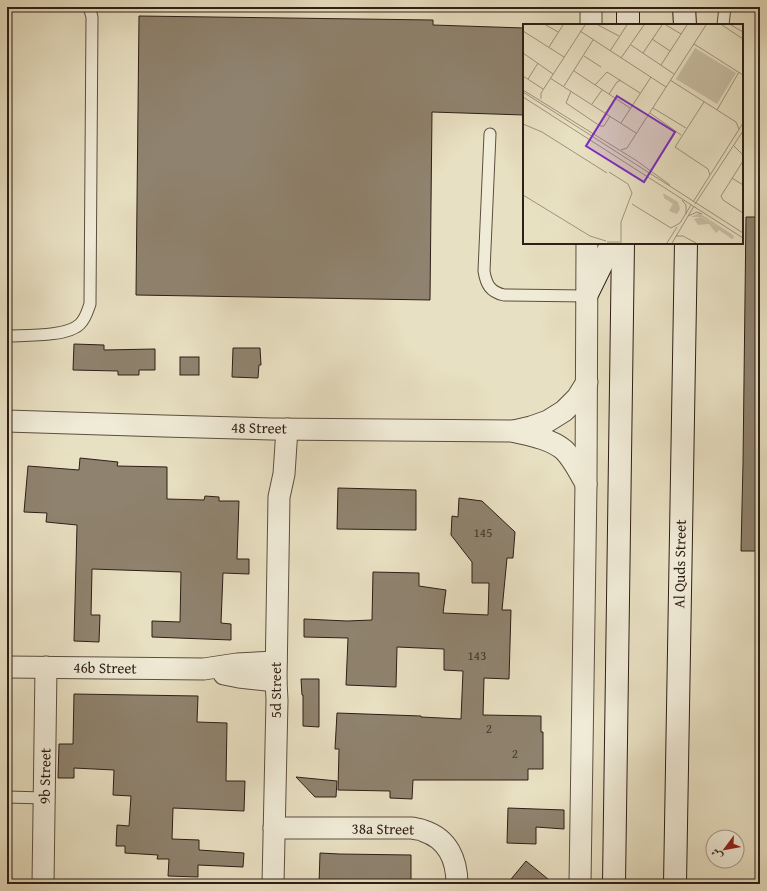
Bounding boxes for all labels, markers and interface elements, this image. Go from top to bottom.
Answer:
inset map [523,24,743,244]
street label: 48 Street [231,417,288,438]
street label: Al Quds Street [668,519,691,609]
house number: 145 [474,523,492,542]
house number: 143 [468,646,486,665]
street label: 46b Street [73,656,138,679]
street label: 5d Street [265,661,286,718]
house number: 2 [486,719,492,738]
house number: 2 [512,744,518,763]
street label: 9b Street [34,747,56,804]
street label: 38a Street [351,817,415,840]
north arrow [705,829,745,869]
text: ش [707,845,726,863]

